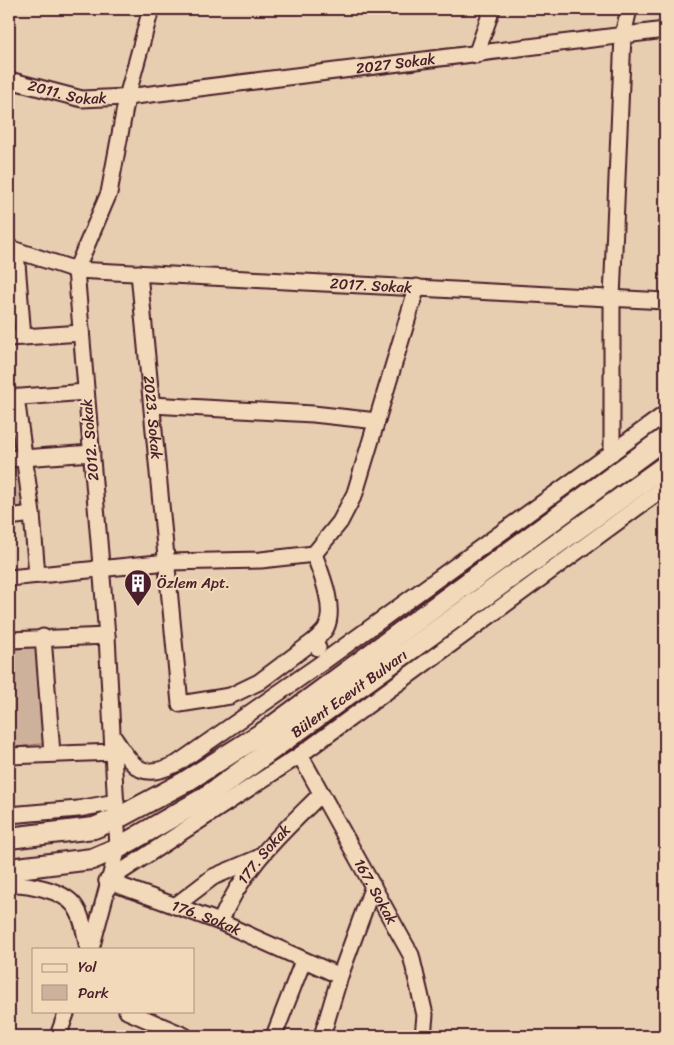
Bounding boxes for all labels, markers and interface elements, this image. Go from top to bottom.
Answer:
street label: 2027 Sokak [354,46,437,81]
street label: 2011. Sokak [25,72,107,112]
street label: 2017. Sokak [329,270,413,301]
street label: 2023. Sokak [136,374,170,460]
street label: 2012. Sokak [73,398,107,482]
building icon: Özlem Apt. [123,568,153,607]
place label: Özlem Apt. [157,570,230,596]
street label: Bülent Ecevit Bulvarı [285,643,413,745]
street label: 177. Sokak [230,818,297,890]
street label: 167. Sokak [347,853,405,929]
street label: 176. Sokak [168,893,245,943]
legend [32,948,195,1012]
text: Yol [78,954,97,980]
text: Park [78,980,109,1006]

